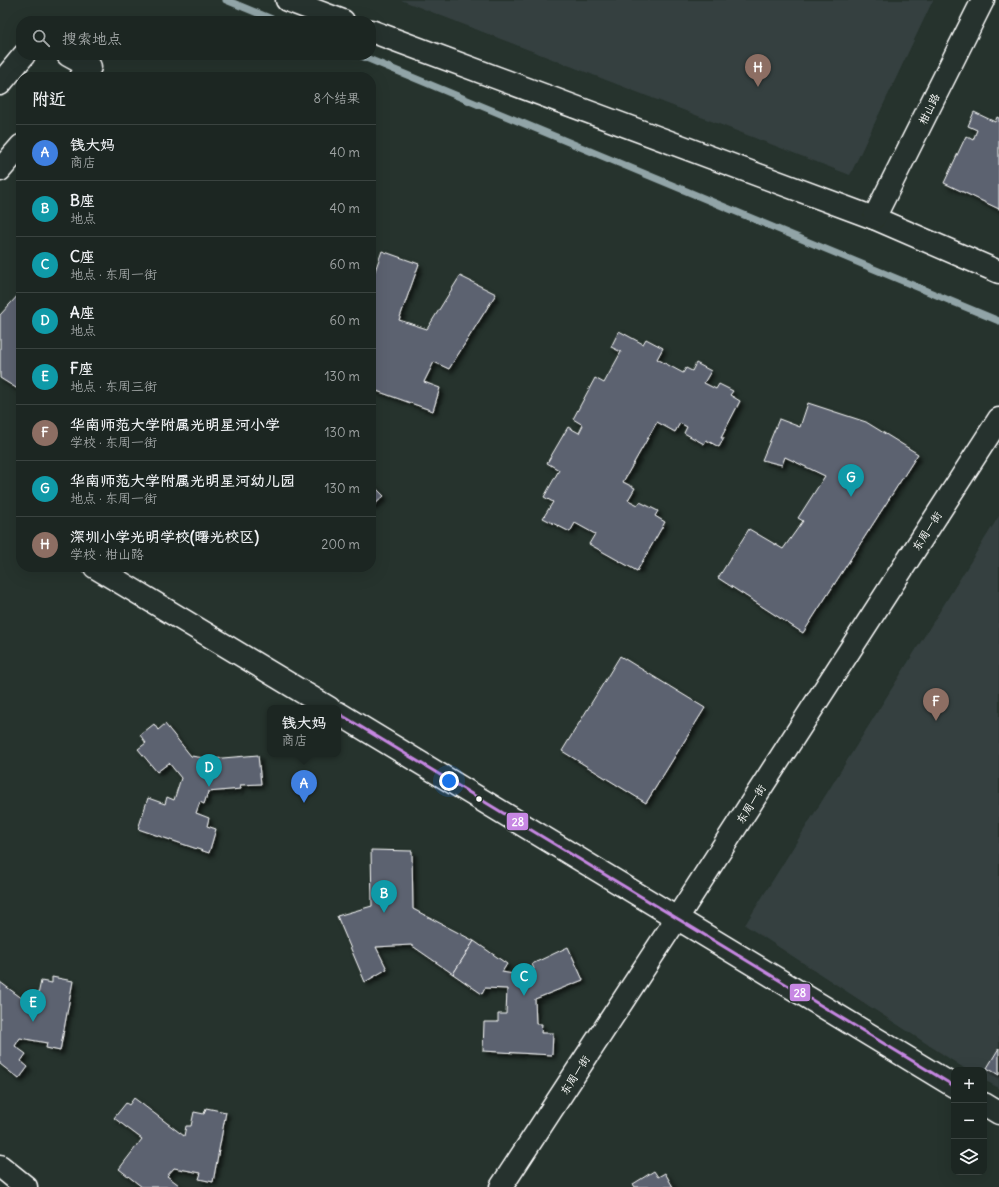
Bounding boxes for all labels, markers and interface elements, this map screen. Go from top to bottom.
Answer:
search box [16,16,376,60]
icon: search [30,27,52,49]
text: 搜索地点 [62,29,122,48]
pin: H [745,54,771,87]
text: 附近 [32,88,66,110]
text: 8个结果 [314,90,360,107]
street label: 柑山路 [915,91,943,127]
text: 钱大妈 [70,135,115,154]
text: A [41,144,49,161]
text: 40 m [329,144,360,161]
text: 商店 [70,154,96,171]
text: B座 [70,191,95,210]
text: B [41,200,49,217]
text: 40 m [329,200,360,217]
text: 地点 [70,210,96,227]
text: C座 [70,247,95,266]
text: C [41,256,49,273]
text: 60 m [329,256,360,273]
text: 地点 · 东周一街 [70,266,157,283]
text: A座 [70,303,95,322]
text: D [40,312,50,329]
text: 60 m [329,312,360,329]
text: 地点 [70,322,96,339]
text: F座 [70,359,94,378]
text: E [41,368,49,385]
text: 130 m [324,368,360,385]
text: 地点 · 东周三街 [70,378,157,395]
text: 华南师范大学附属光明星河小学 [70,415,280,434]
text: F [41,424,49,441]
text: 130 m [324,424,360,441]
text: 学校 · 东周一街 [70,434,157,451]
pin: G [838,464,864,497]
text: 华南师范大学附属光明星河幼儿园 [70,471,295,490]
text: G [40,480,50,497]
text: 130 m [324,480,360,497]
text: 地点 · 东周一街 [70,490,157,507]
street label: 东周一街 [909,508,945,553]
text: 深圳小学光明学校(曙光校区) [70,527,259,546]
text: H [40,536,50,553]
text: 200 m [321,536,360,553]
text: 学校 · 柑山路 [70,546,144,563]
pin: F [923,688,949,721]
popup [267,705,341,757]
text: 钱大妈 [281,713,327,732]
text: 商店 [281,732,308,749]
pin: D [196,754,222,787]
pin: A [291,770,317,803]
your location [439,771,459,791]
street label: 东周一街 [733,781,769,826]
unlabelled marker [474,794,484,804]
line badge: 28 [506,812,529,831]
text: 28 [512,815,524,829]
pin: B [371,880,397,913]
pin: C [511,963,537,996]
line badge: 28 [789,983,811,1002]
text: 28 [794,986,806,1000]
pin: E [20,989,46,1022]
street label: 东周一街 [557,1052,593,1097]
map controls [951,1067,987,1175]
button: + [951,1067,987,1103]
button: − [951,1103,987,1139]
button: layers [951,1139,987,1175]

